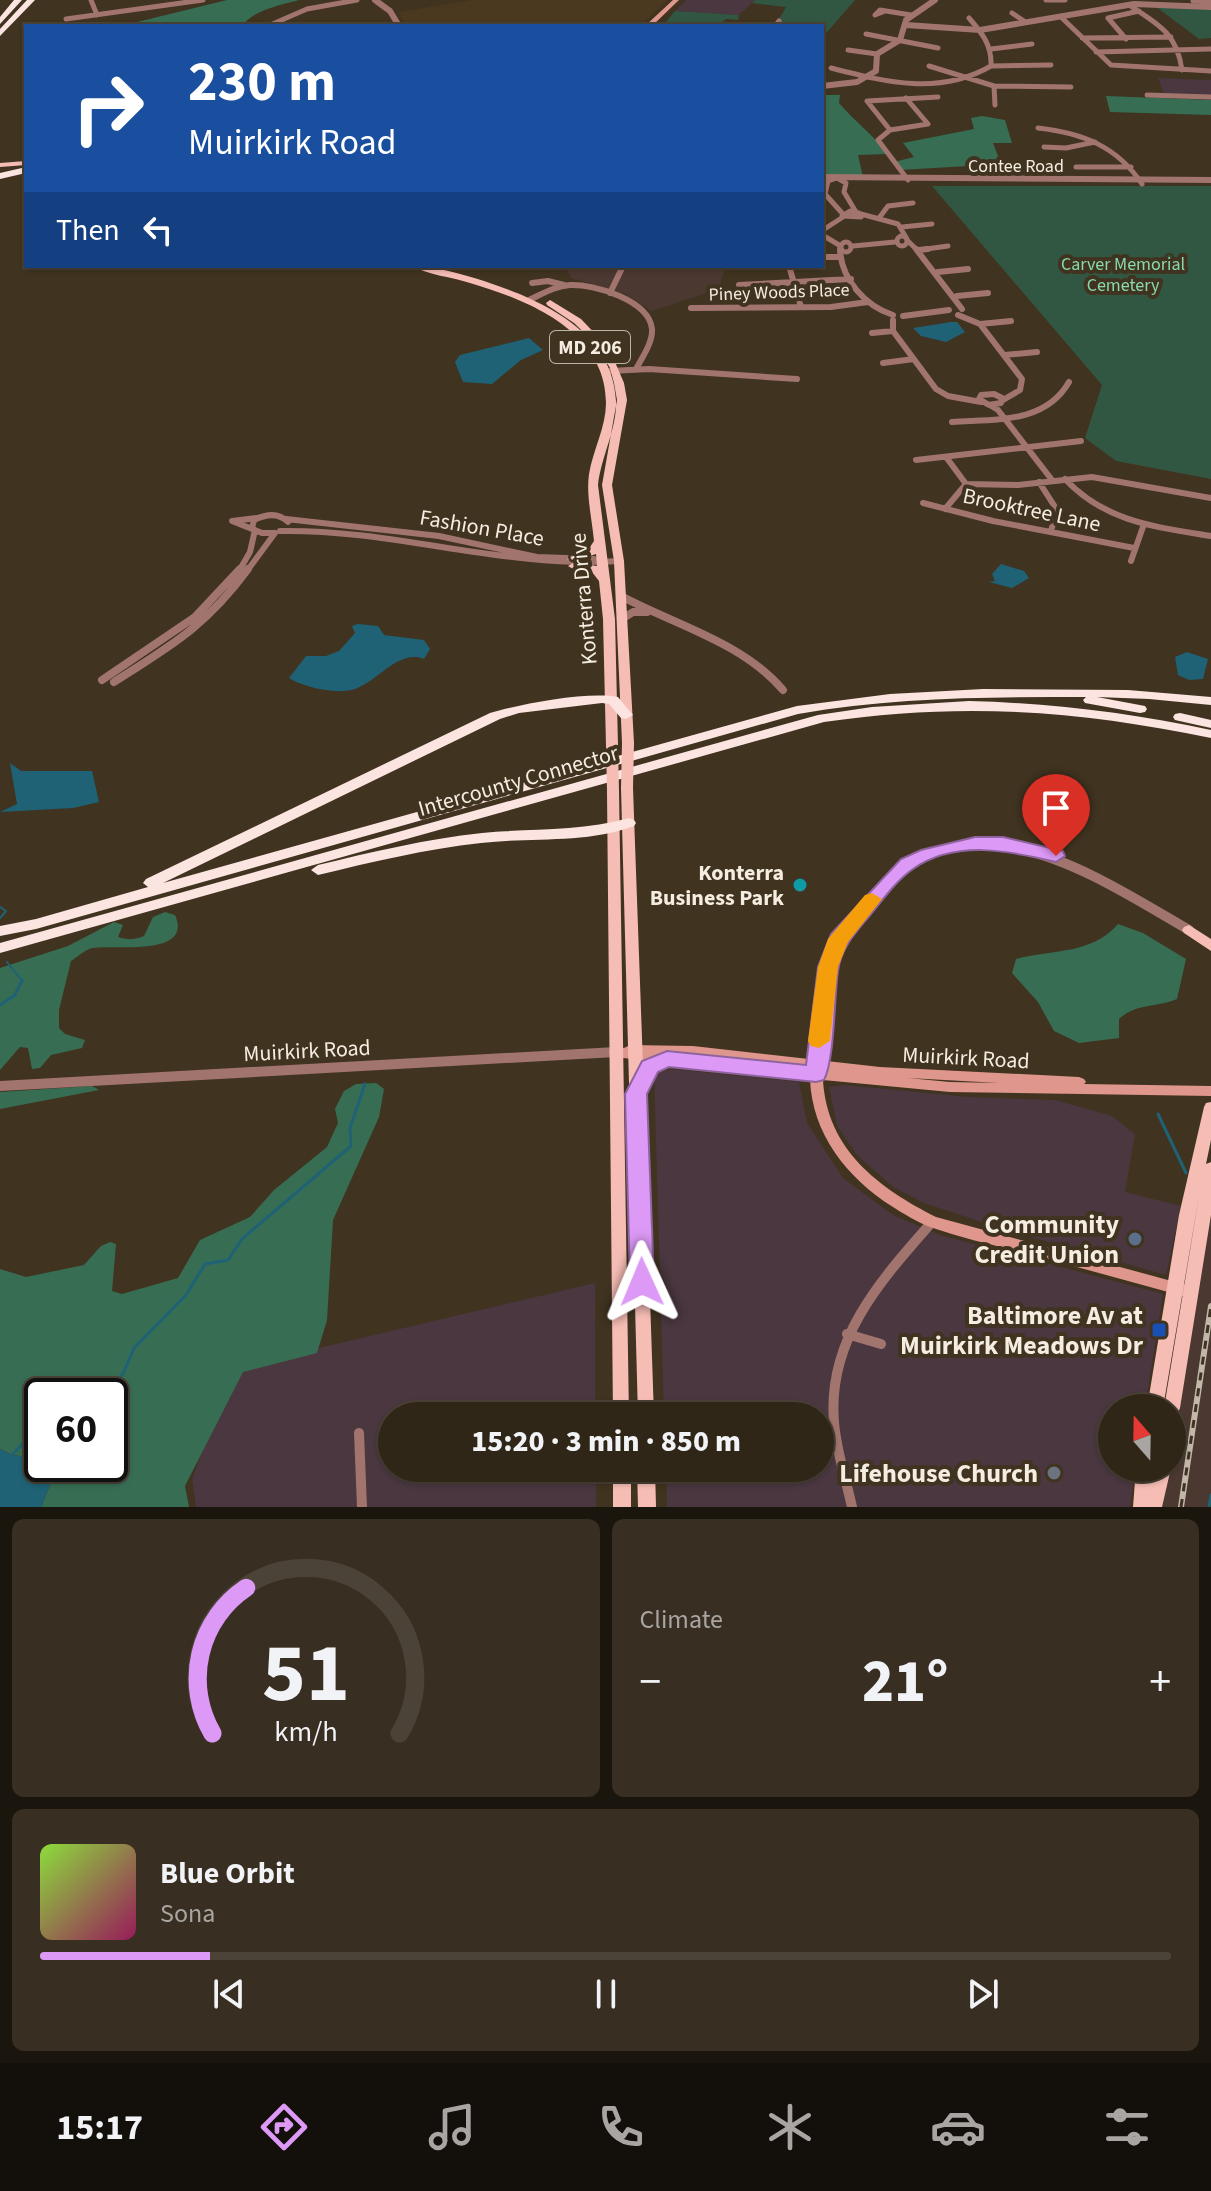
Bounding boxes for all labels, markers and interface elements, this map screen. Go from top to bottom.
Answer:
text: 230 m [188,43,336,122]
icon: right [56,56,160,160]
text: Muirkirk Road [188,117,397,168]
street label: Contee Road [968,154,1064,179]
icon: left [136,208,180,252]
text: Then [56,209,120,252]
park label: Carver Memorial Cemetery [1061,252,1185,298]
street label: Piney Woods Place [708,278,850,307]
road number: MD 206 [550,331,630,363]
street label: Brooktree Lane [960,480,1104,540]
street label: Fashion Place [417,501,547,555]
street label: Konterra Drive [562,531,606,666]
street label: Intercounty Connector [414,737,622,825]
pin [1022,774,1090,856]
icon: arrive [1034,786,1078,830]
place label: Konterra Business Park [650,857,784,914]
marker: Konterra Business Park [791,876,809,894]
street label: Muirkirk Road [243,1032,372,1070]
street label: Muirkirk Road [901,1039,1030,1077]
place label: Community Credit Union [974,1206,1119,1273]
marker: Community Credit Union [1126,1230,1144,1248]
position arrow [600,1240,684,1324]
place label: Baltimore Av at Muirkirk Meadows Dr [900,1297,1144,1364]
marker: Baltimore Av at Muirkirk Meadows Dr [1150,1321,1168,1339]
speed limit sign: 60 [24,1378,128,1482]
north arrow [1098,1394,1186,1482]
map controls [1098,1394,1186,1482]
text: 15:20 · 3 min · 850 m [471,1420,741,1463]
place label: Lifehouse Church [839,1455,1038,1492]
marker: Lifehouse Church [1045,1464,1063,1482]
text: Climate [640,1601,723,1638]
text: 51 [262,1615,350,1733]
text: 21° [862,1640,948,1725]
text: − [640,1651,661,1714]
text: + [1149,1651,1171,1714]
text: km/h [274,1712,337,1752]
text: Blue Orbit [160,1852,295,1895]
text: Sona [160,1895,215,1932]
icon: previous [207,1972,251,2016]
icon: pause [584,1972,628,2016]
icon: next [961,1972,1005,2016]
icon: directions [256,2099,312,2155]
icon: music [424,2099,480,2155]
icon: phone [593,2099,649,2155]
icon: climate [762,2099,818,2155]
icon: car [930,2099,986,2155]
icon: filters [1099,2099,1155,2155]
text: 15:17 [56,2102,143,2153]

